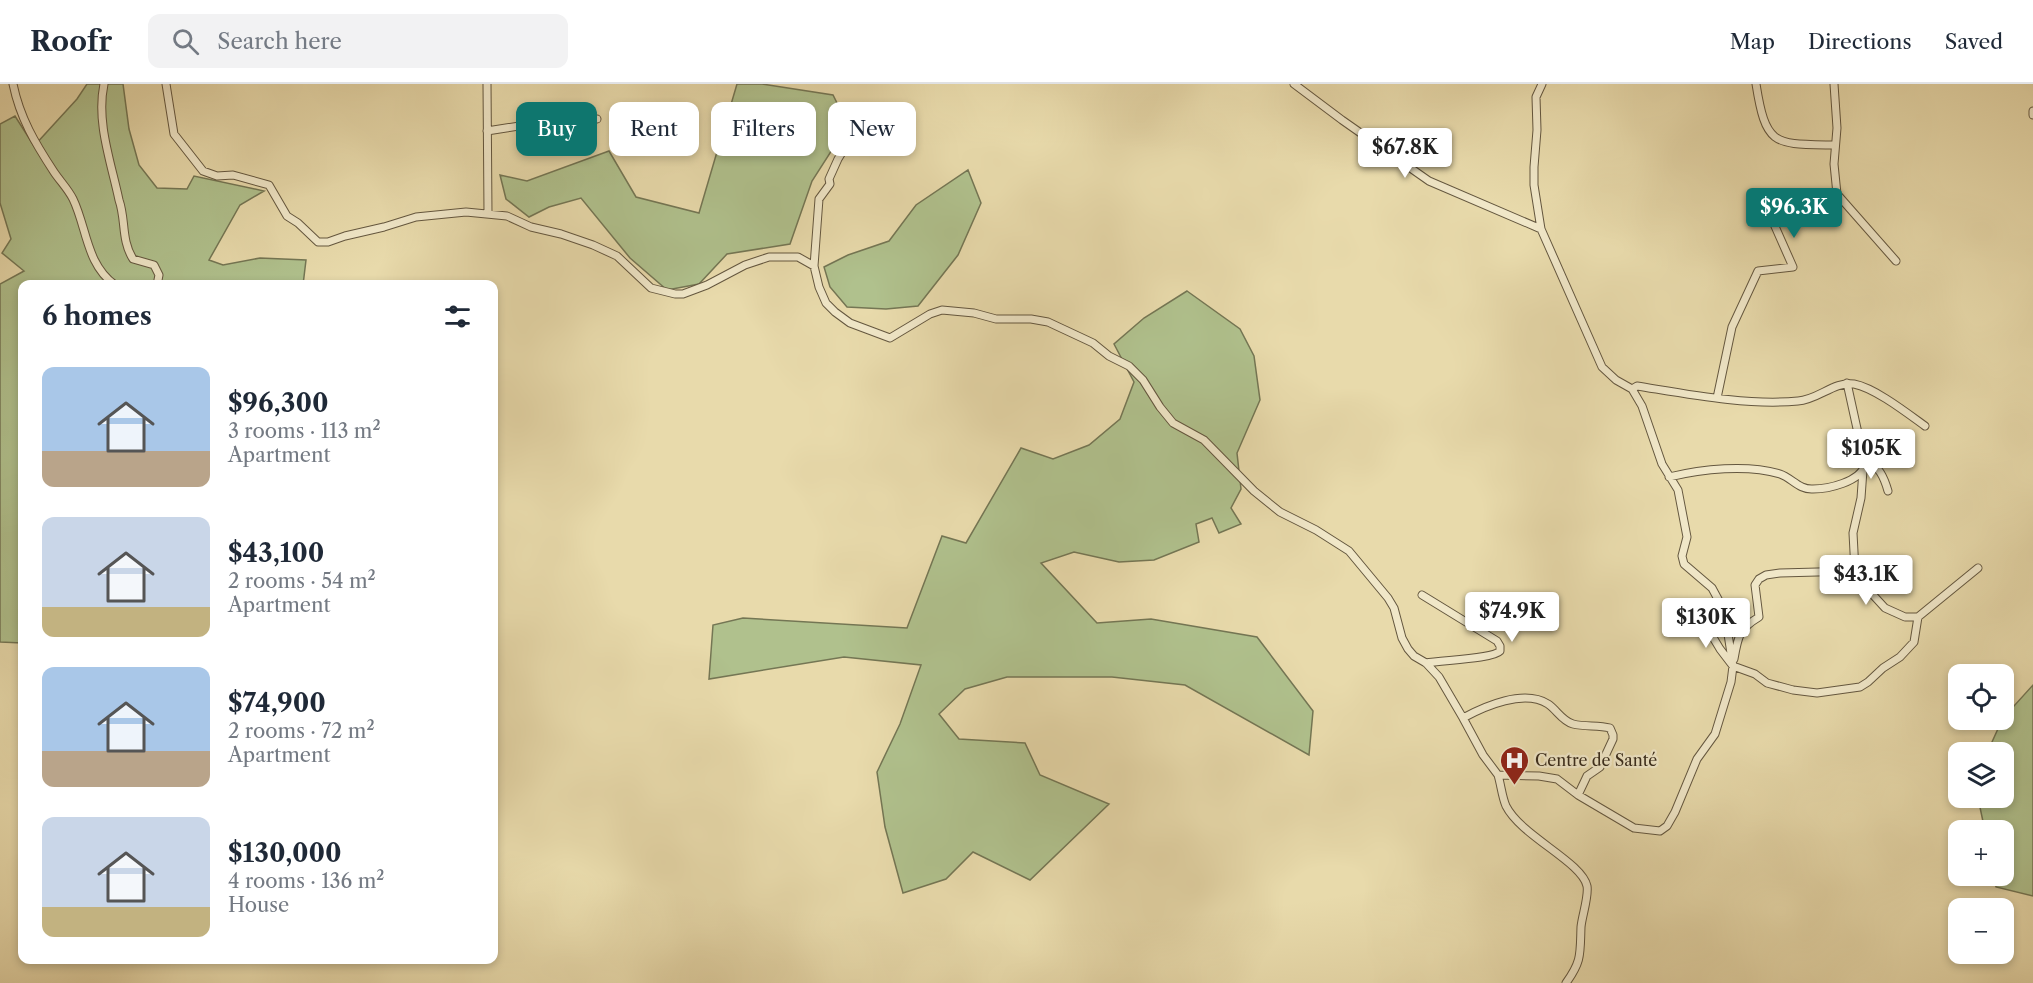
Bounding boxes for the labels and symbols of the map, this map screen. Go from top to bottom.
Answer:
pin: $67.8K [1356,128,1454,179]
pin: $96.3K [1745,188,1843,239]
pin: $105K [1829,429,1913,480]
pin: $43.1K [1817,555,1915,606]
pin: $74.9K [1463,592,1561,643]
pin: $130K [1664,598,1748,649]
hospital icon: Centre de Santé [1498,744,1530,786]
place label: Centre de Santé [1535,750,1657,770]

